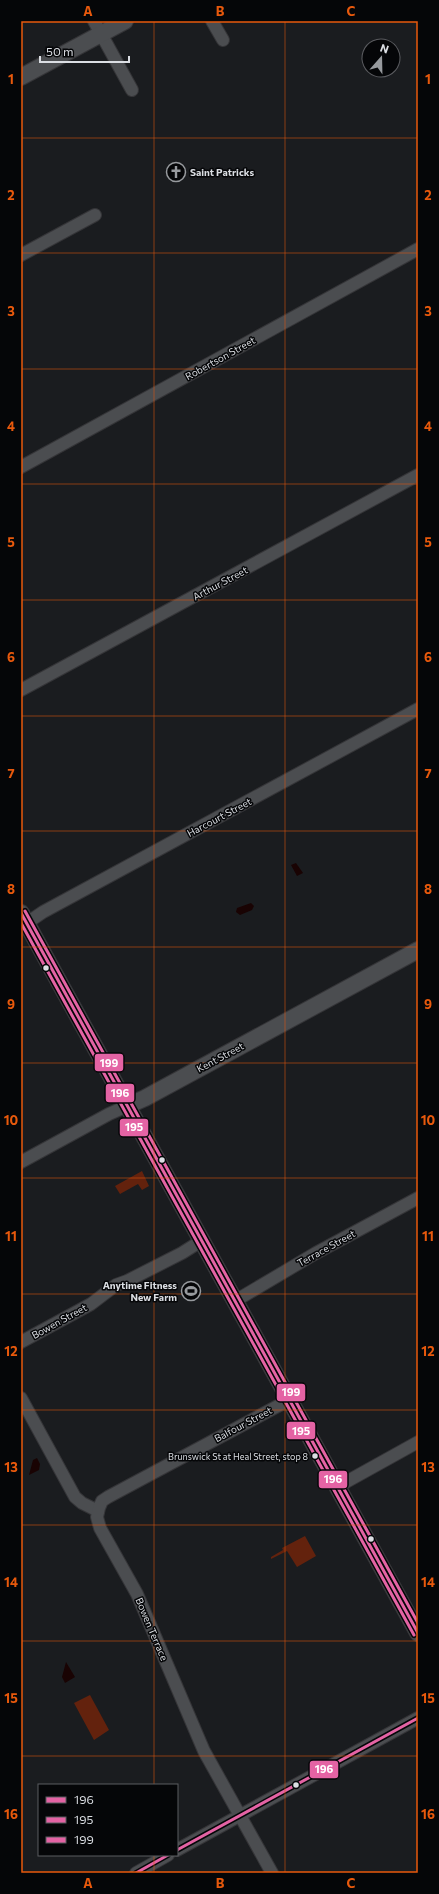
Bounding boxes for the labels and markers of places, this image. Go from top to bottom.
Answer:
church icon: Saint Patricks [165,161,187,183]
place label: Saint Patricks [190,166,254,178]
unlabelled marker [41,963,51,973]
unlabelled marker [157,1155,167,1165]
place label: Anytime Fitness New Farm [103,1279,177,1303]
sports icon: Anytime Fitness New Farm [180,1280,202,1302]
place label: Brunswick St at Heal Street, stop 8 [168,1451,308,1462]
marker: Brunswick St at Heal Street, stop 8 [310,1451,320,1461]
unlabelled marker [366,1534,376,1544]
unlabelled marker [291,1780,301,1790]

